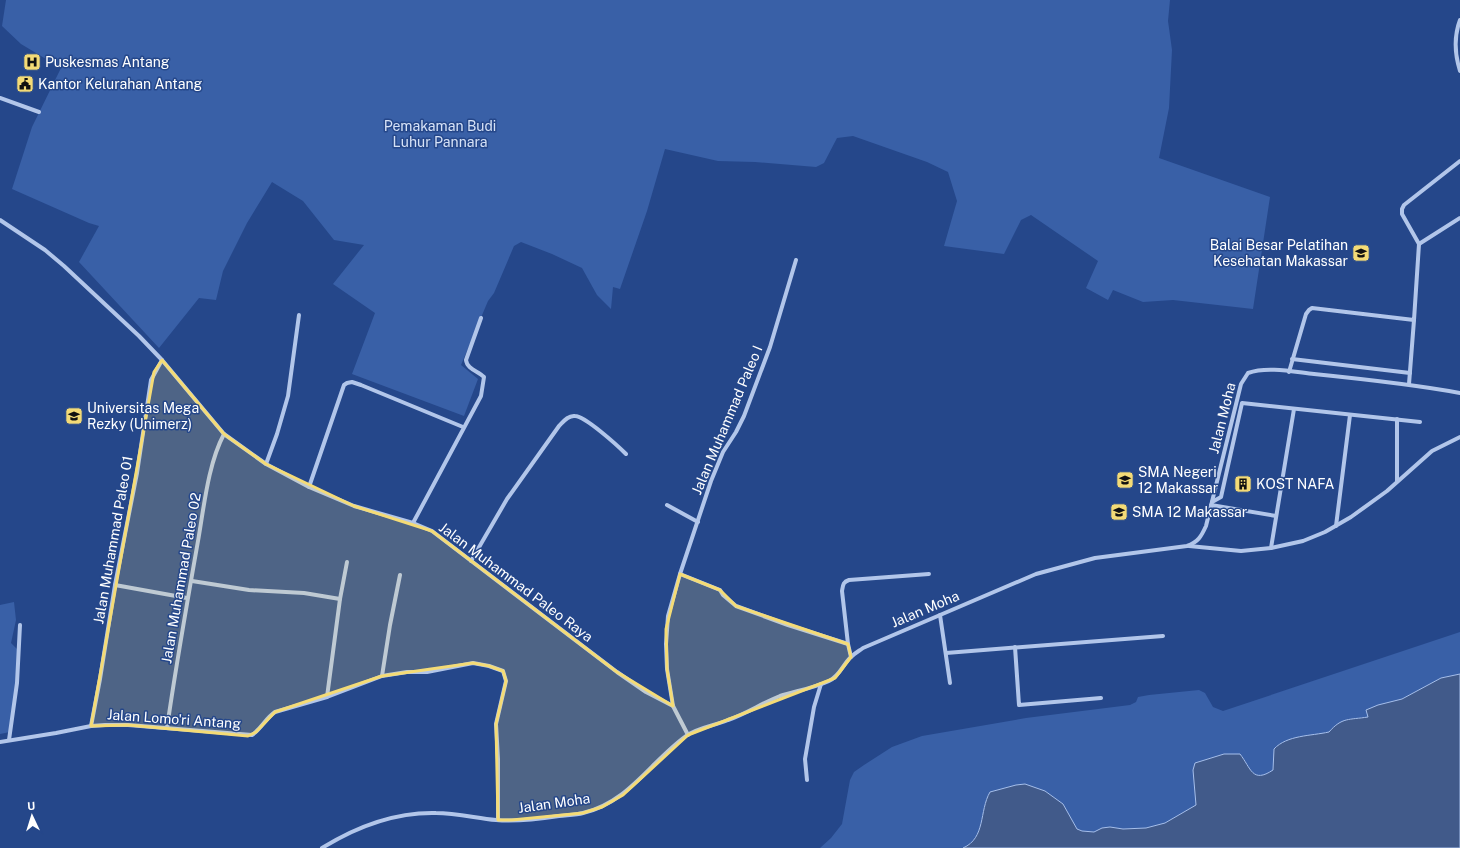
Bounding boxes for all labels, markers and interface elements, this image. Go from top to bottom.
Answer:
hospital icon: Puskesmas Antang [22,52,42,72]
place label: Puskesmas Antang [45,54,170,70]
public building icon: Kantor Kelurahan Antang [15,74,35,94]
place label: Kantor Kelurahan Antang [38,76,202,92]
park label: Pemakaman Budi Luhur Pannara [384,118,496,150]
place label: Balai Besar Pelatihan Kesehatan Makassar [1210,237,1348,269]
school or university icon: Balai Besar Pelatihan Kesehatan Makassar [1351,243,1371,263]
street label: Jalan Muhammad Paleo I [688,343,766,497]
street label: Jalan Moha [1205,381,1239,455]
place label: Universitas Mega Rezky (Unimerz) [87,400,199,432]
school or university icon: Universitas Mega Rezky (Unimerz) [64,406,84,426]
street label: Jalan Muhammad Paleo 01 [90,455,136,625]
place label: SMA Negeri 12 Makassar [1138,464,1218,496]
school or university icon: SMA Negeri 12 Makassar [1115,470,1135,490]
building icon: KOST NAFA [1233,474,1253,494]
place label: KOST NAFA [1256,476,1335,492]
street label: Jalan Muhammad Paleo 02 [158,491,204,665]
school or university icon: SMA 12 Makassar [1109,502,1129,522]
place label: SMA 12 Makassar [1132,504,1247,520]
street label: Jalan Muhammad Paleo Raya [436,519,596,645]
street label: Jalan Moha [888,587,962,631]
street label: Jalan Lomo'ri Antang [107,706,242,732]
street label: Jalan Moha [517,790,591,816]
north arrow [12,796,52,836]
text: U [27,800,36,812]

